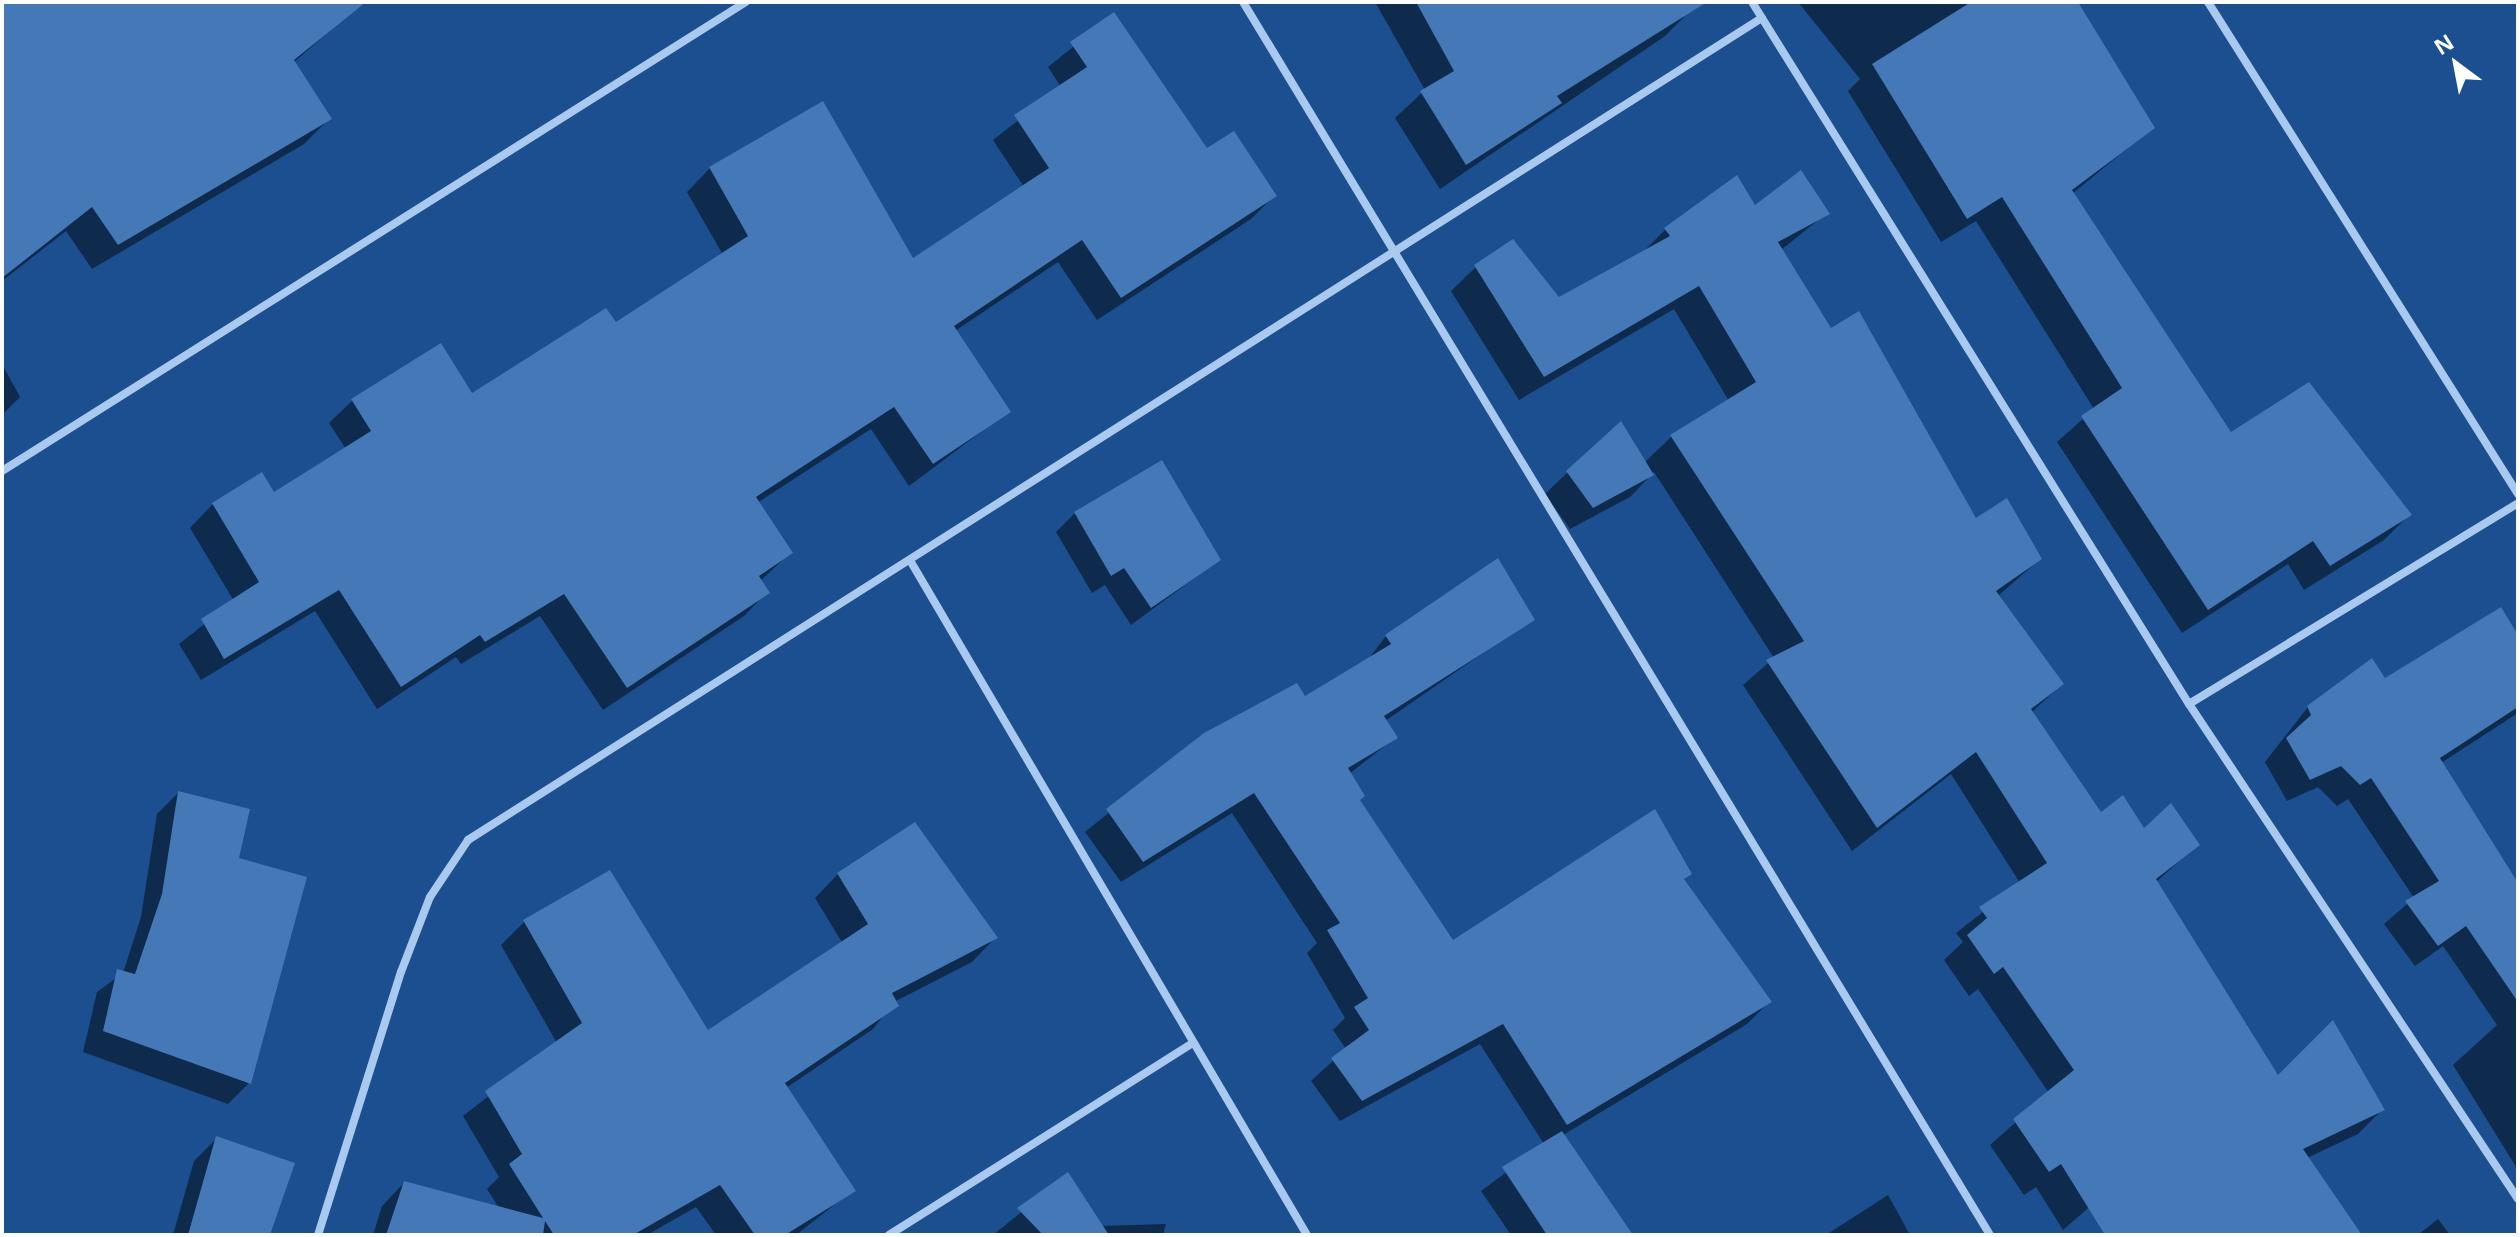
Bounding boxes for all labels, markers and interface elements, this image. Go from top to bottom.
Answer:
north arrow [2416,24,2496,104]
text: N [2428,26,2459,61]

